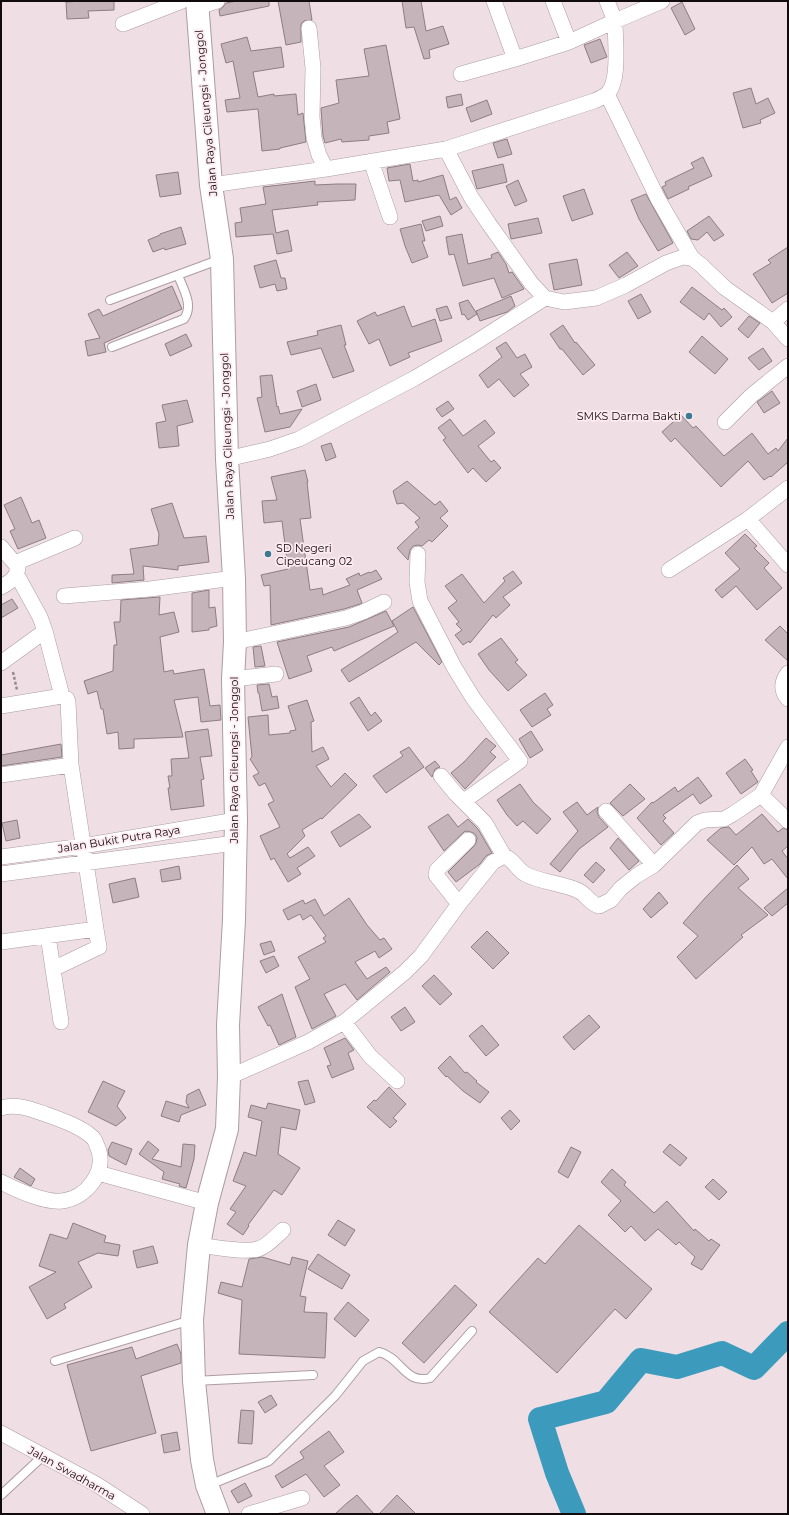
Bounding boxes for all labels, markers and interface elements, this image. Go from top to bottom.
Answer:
street label: Jalan Raya Cileungsi - Jonggol [192,29,220,198]
street label: Jalan Raya Cileungsi - Jonggol [217,352,237,521]
place label: SMKS Darma Bakti [577,409,681,423]
marker: SMKS Darma Bakti [684,411,694,421]
place label: SD Negeri Cipeucang 02 [276,541,352,568]
marker: SD Negeri Cipeucang 02 [263,549,273,559]
street label: Jalan Raya Cileungsi - Jonggol [227,677,241,844]
street label: Jalan Bukit Putra Raya [56,822,181,856]
street label: Jalan Swadharma [25,1443,118,1503]

